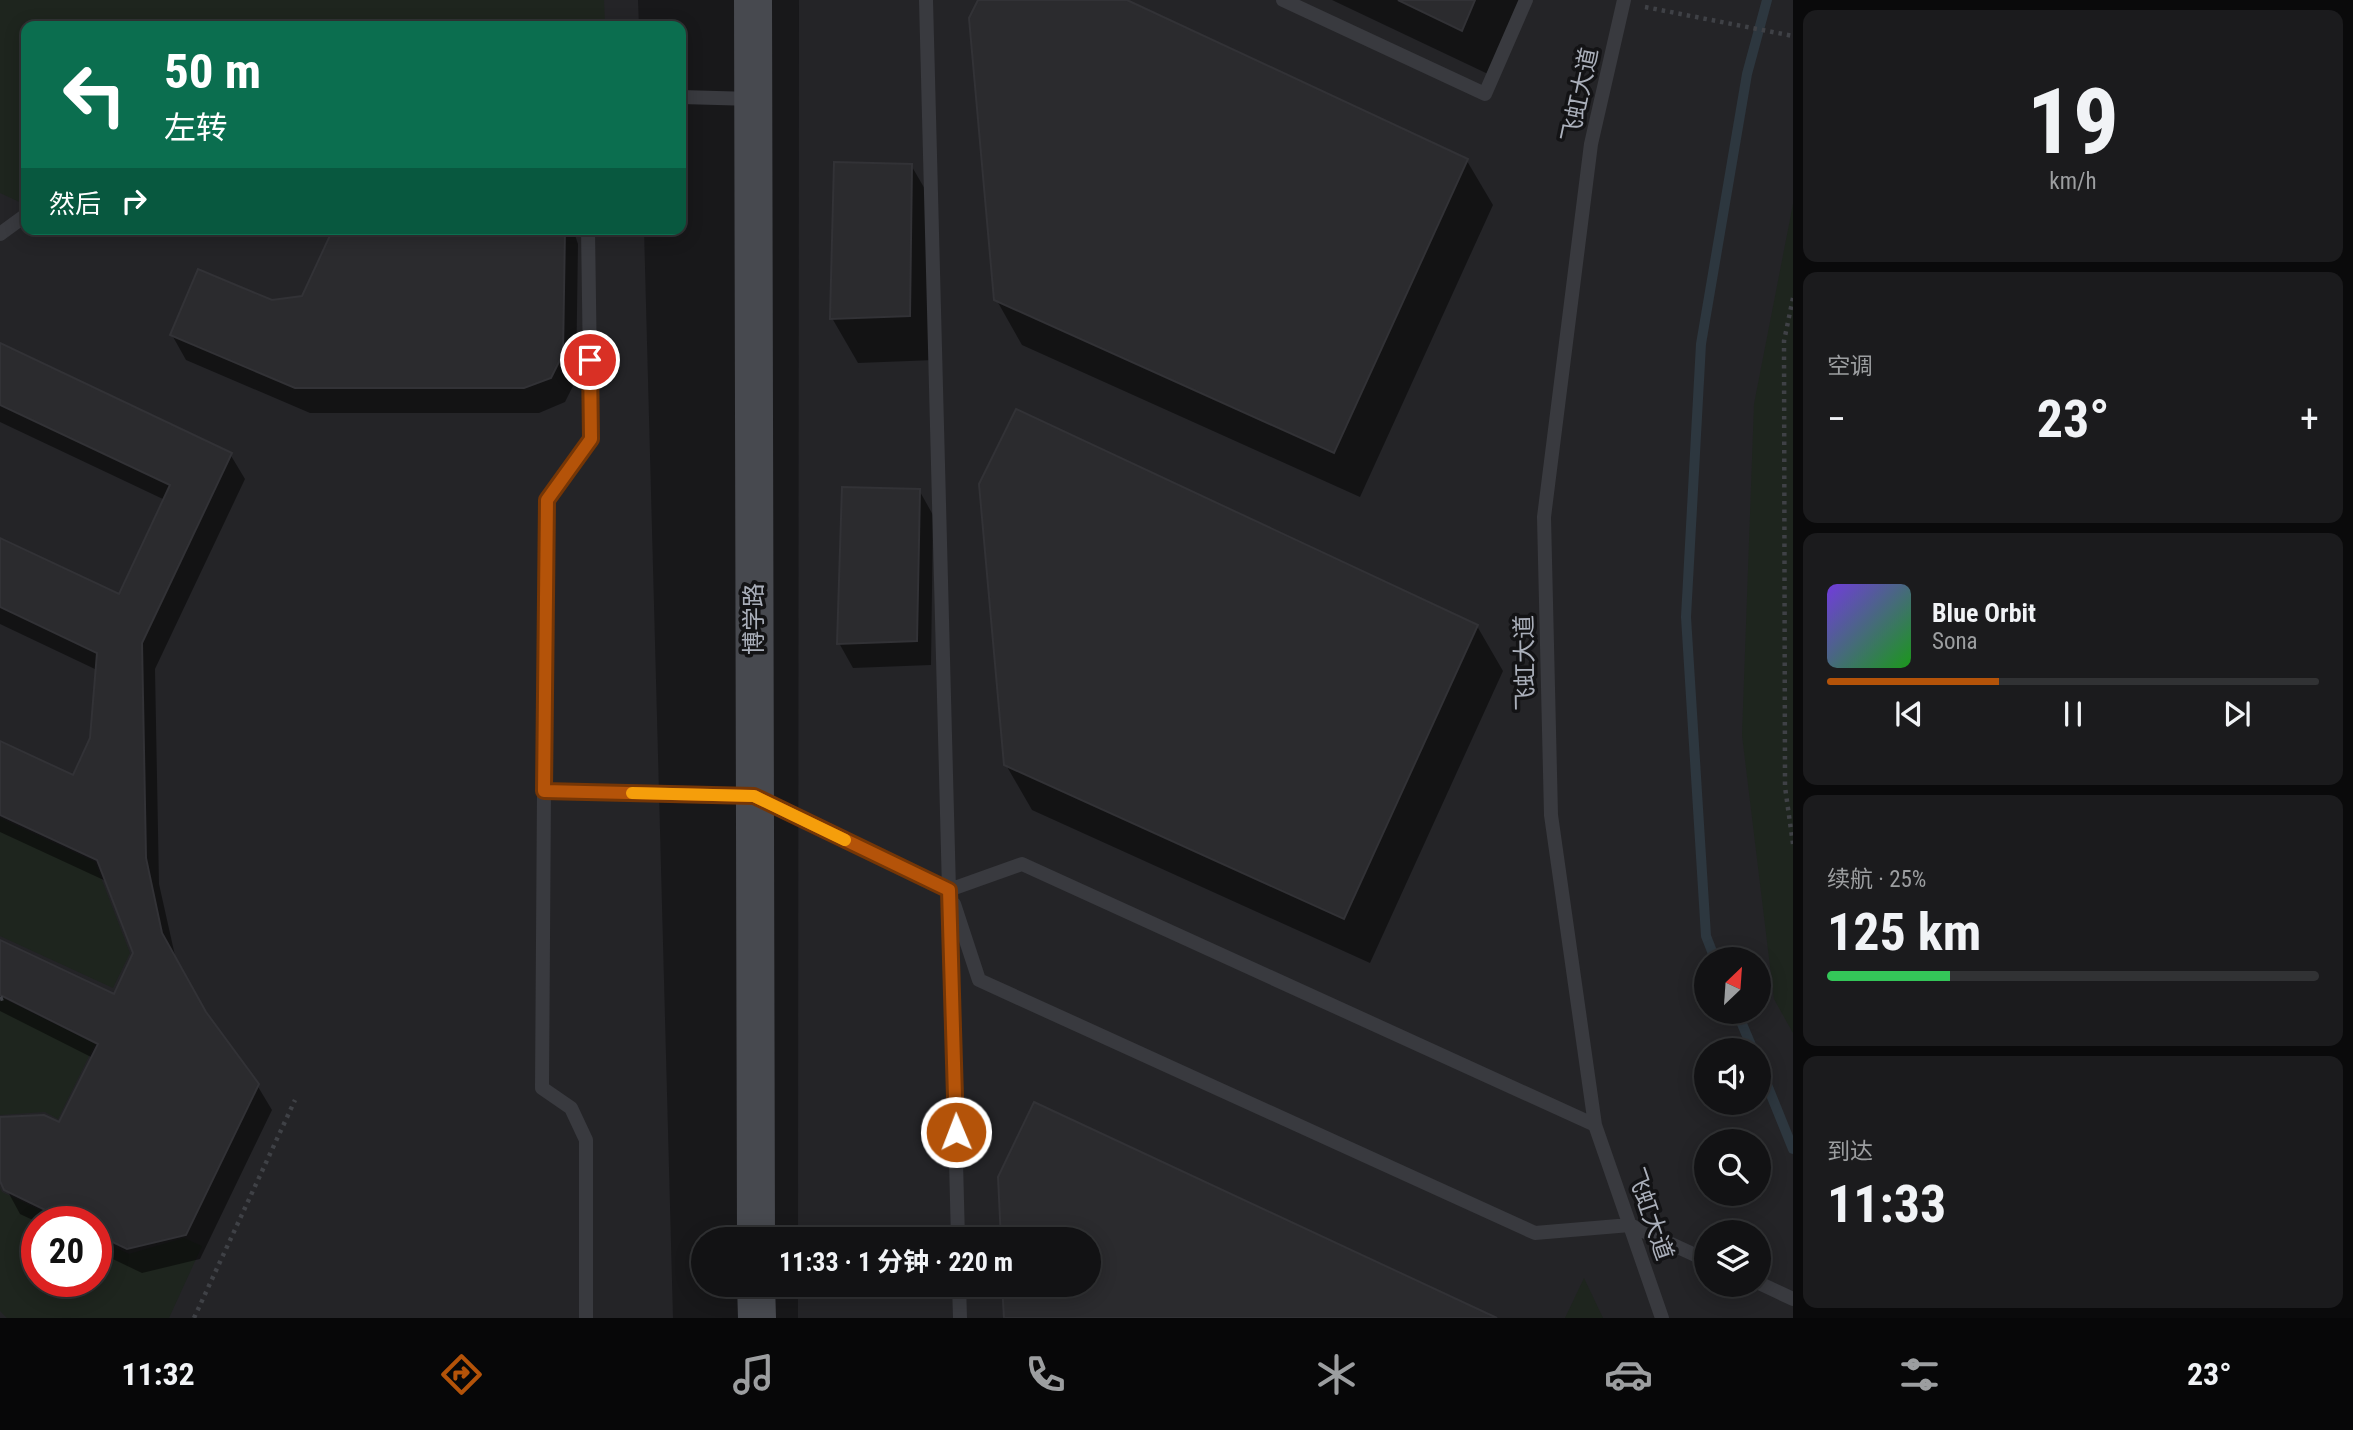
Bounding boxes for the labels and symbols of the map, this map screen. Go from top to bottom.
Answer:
street label: 飞虹大道 [1556,45,1604,145]
pin [560,330,620,390]
street label: 博学路 [740,583,768,655]
street label: 飞虹大道 [1510,615,1540,711]
north arrow [1694,947,1771,1024]
position arrow [919,1095,993,1169]
street label: 飞虹大道 [1621,1164,1679,1264]
speed limit sign: 20 [21,1206,112,1297]

